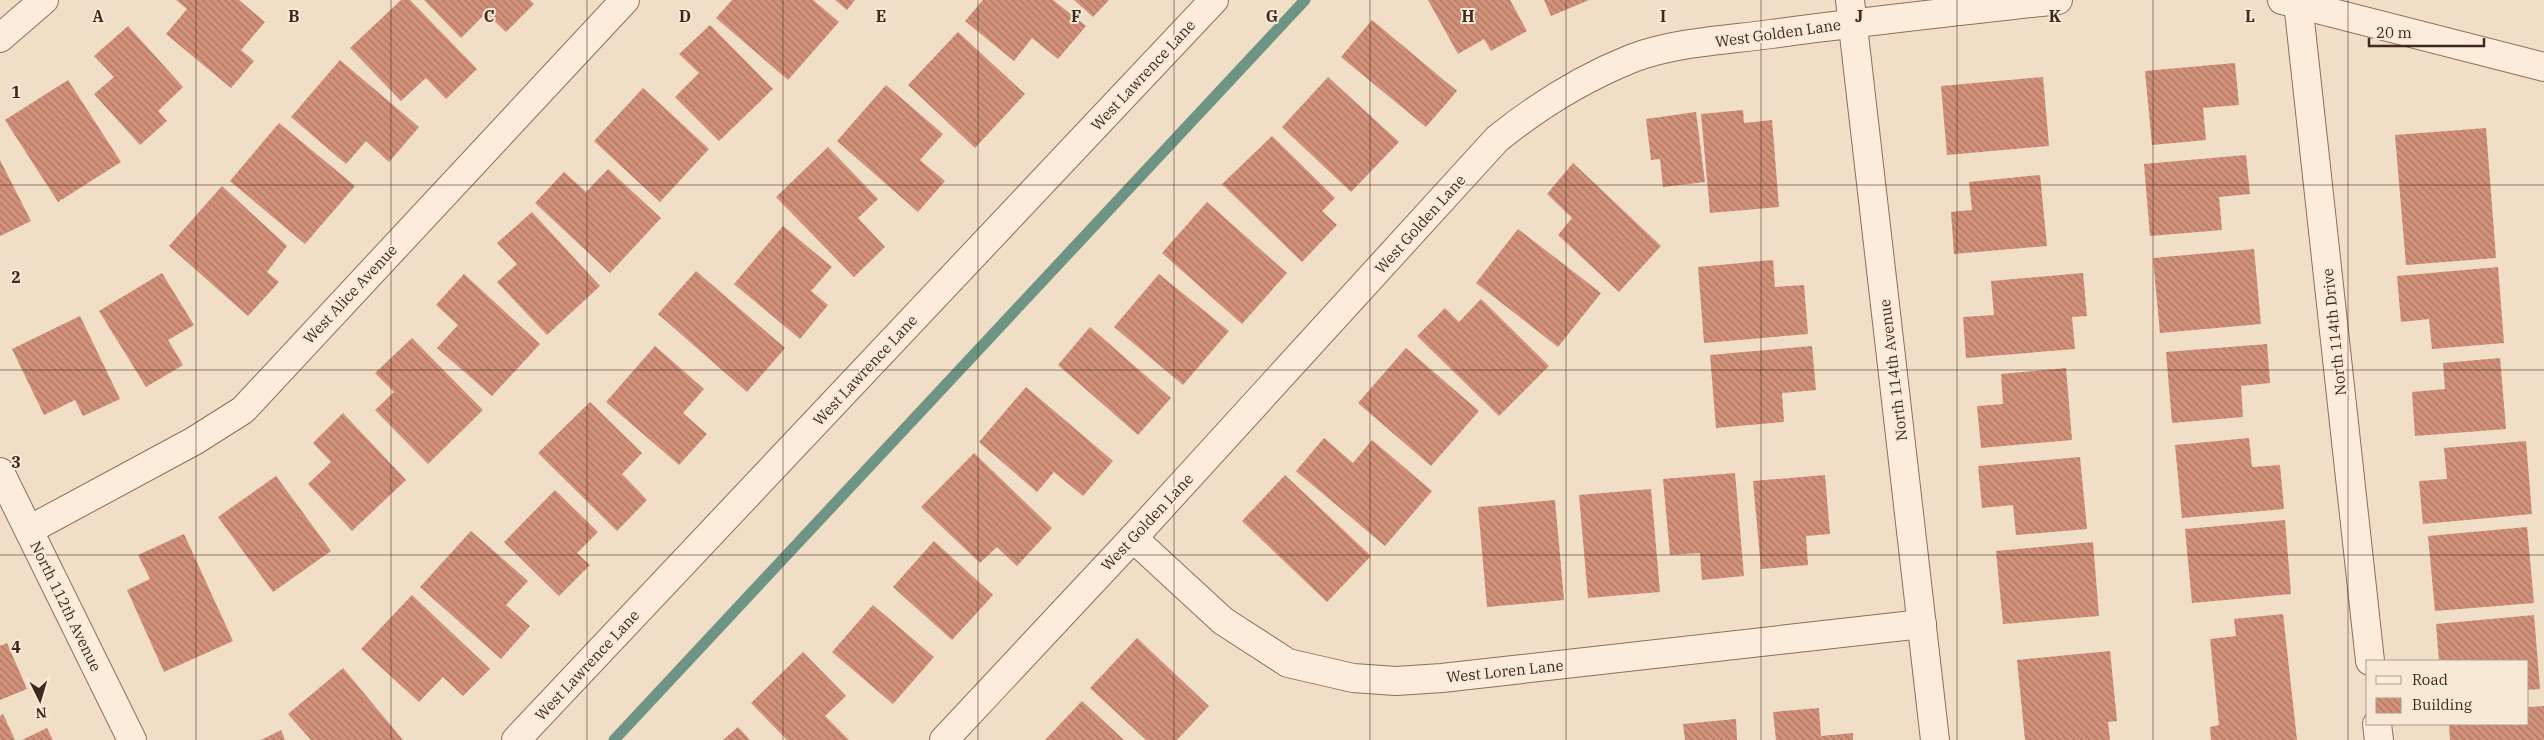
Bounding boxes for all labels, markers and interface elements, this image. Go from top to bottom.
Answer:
text: A [92,6,104,26]
text: B [288,6,300,26]
text: C [484,6,494,26]
text: D [679,6,691,26]
text: E [876,6,886,26]
text: F [1071,6,1081,26]
text: G [1266,6,1278,26]
text: H [1462,6,1475,26]
text: I [1660,6,1666,26]
text: J [1855,6,1863,26]
text: K [2049,6,2062,26]
text: L [2245,6,2255,26]
street label: West Golden Lane [1714,15,1842,51]
scale bar [2369,15,2484,47]
street label: West Lawrence Lane [1087,16,1199,134]
text: 20 m [2376,23,2412,42]
text: 1 [11,82,21,102]
street label: West Golden Lane [1371,171,1469,277]
street label: West Alice Avenue [299,240,401,348]
text: 2 [11,267,21,287]
street label: North 114th Drive [2318,267,2350,397]
street label: North 114th Avenue [1875,298,1911,442]
street label: West Lawrence Lane [809,311,921,429]
text: 3 [11,452,21,472]
street label: West Golden Lane [1097,469,1197,575]
street label: North 112th Avenue [26,538,106,674]
street label: West Lawrence Lane [531,606,643,724]
text: 4 [11,637,21,657]
street label: West Loren Lane [1445,655,1565,687]
legend [2366,660,2529,725]
text: Road [2412,670,2448,689]
north arrow [15,675,65,725]
text: Building [2412,695,2472,714]
text: N [35,704,47,722]

